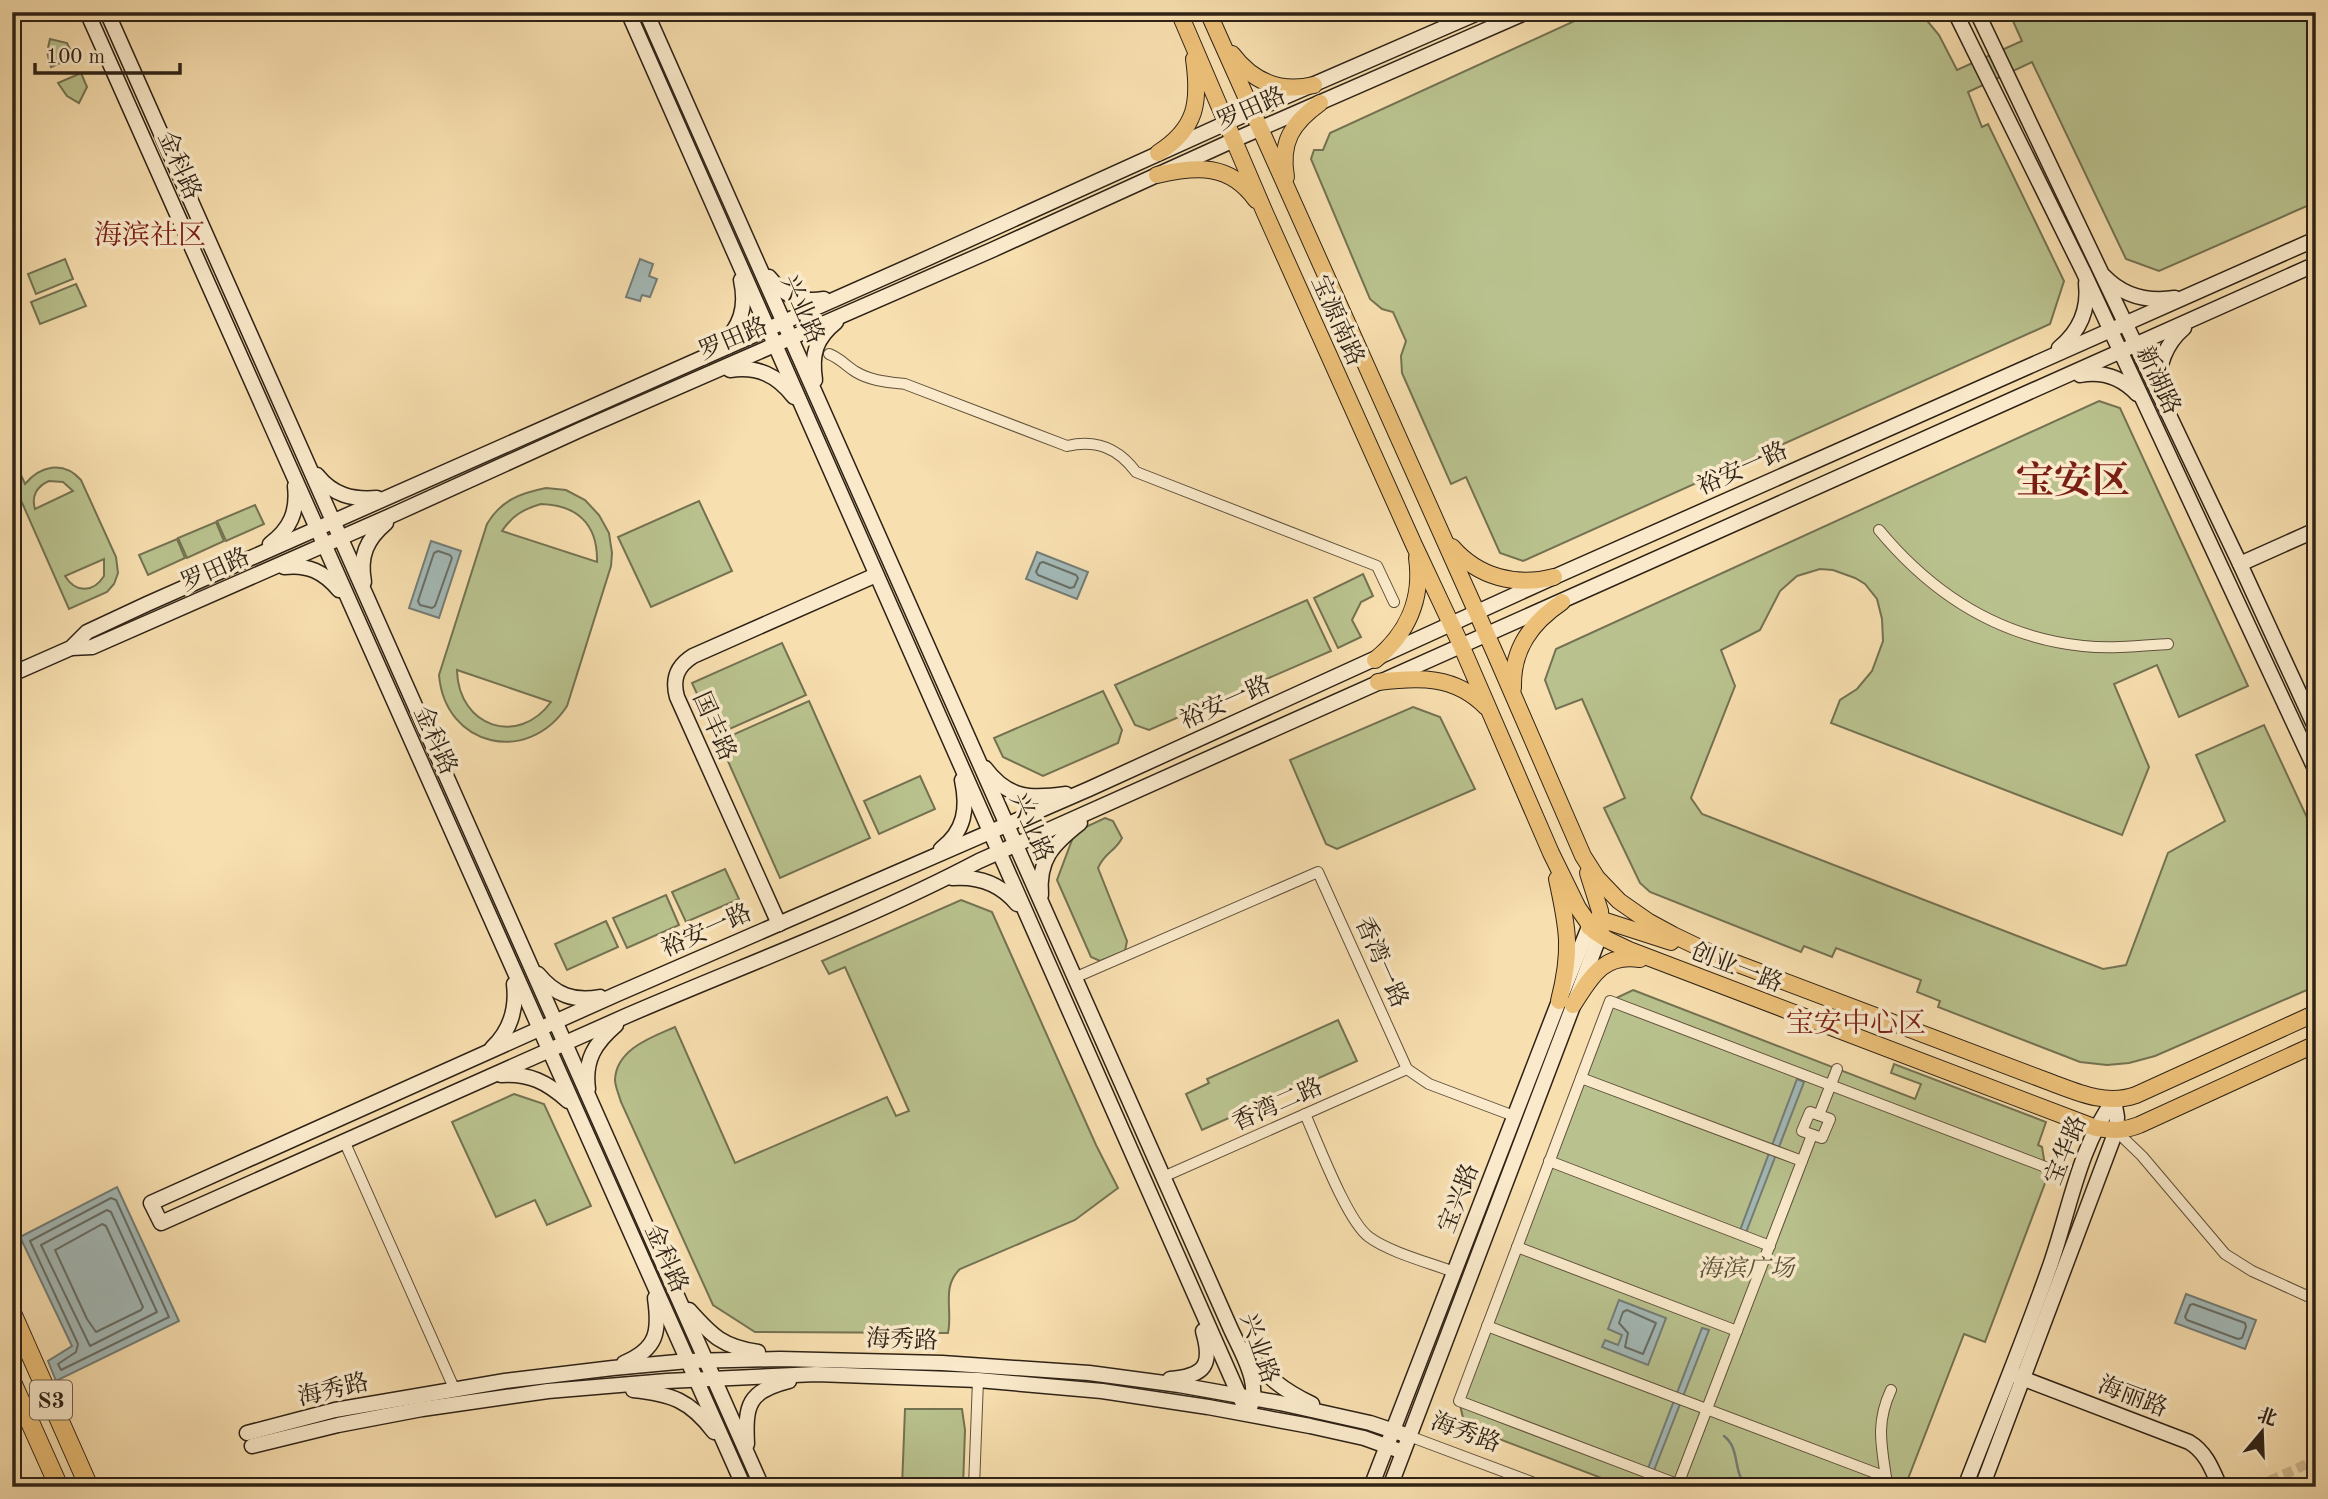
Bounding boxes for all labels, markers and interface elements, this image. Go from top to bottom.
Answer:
scale bar [35,32,180,76]
text: 100 m [46,47,105,68]
street label: 罗田路 [1213,81,1290,135]
street label: 金科路 [153,127,207,204]
district label: 海滨社区 [94,220,206,251]
street label: 兴业路 [776,271,830,348]
street label: 宝源南路 [1306,271,1369,370]
street label: 罗田路 [695,312,772,365]
street label: 新湖路 [2131,342,2186,419]
street label: 裕安一路 [1693,437,1792,500]
district label: 宝安区 [2016,460,2130,502]
street label: 罗田路 [177,542,254,596]
street label: 裕安一路 [1176,671,1275,734]
street label: 国丰路 [688,688,742,765]
street label: 金科路 [409,702,463,779]
street label: 兴业路 [1005,789,1059,866]
street label: 裕安一路 [657,899,756,962]
street label: 香湾一路 [1350,913,1413,1012]
street label: 创业一路 [1687,938,1786,997]
district label: 宝安中心区 [1786,1008,1926,1039]
street label: 香湾二路 [1228,1073,1327,1136]
street label: 宝华路 [2039,1112,2091,1189]
street label: 宝兴路 [1433,1160,1484,1237]
street label: 金科路 [640,1220,694,1297]
park label: 海滨广场 [1698,1255,1796,1282]
street label: 兴业路 [1235,1310,1284,1387]
street label: 海秀路 [866,1325,938,1354]
street label: 海秀路 [295,1368,371,1411]
street label: 海丽路 [2094,1371,2171,1422]
road number: S3 [30,1380,72,1420]
north arrow [2226,1398,2296,1468]
text: 北 [2255,1404,2279,1430]
street label: 海秀路 [1427,1407,1504,1457]

